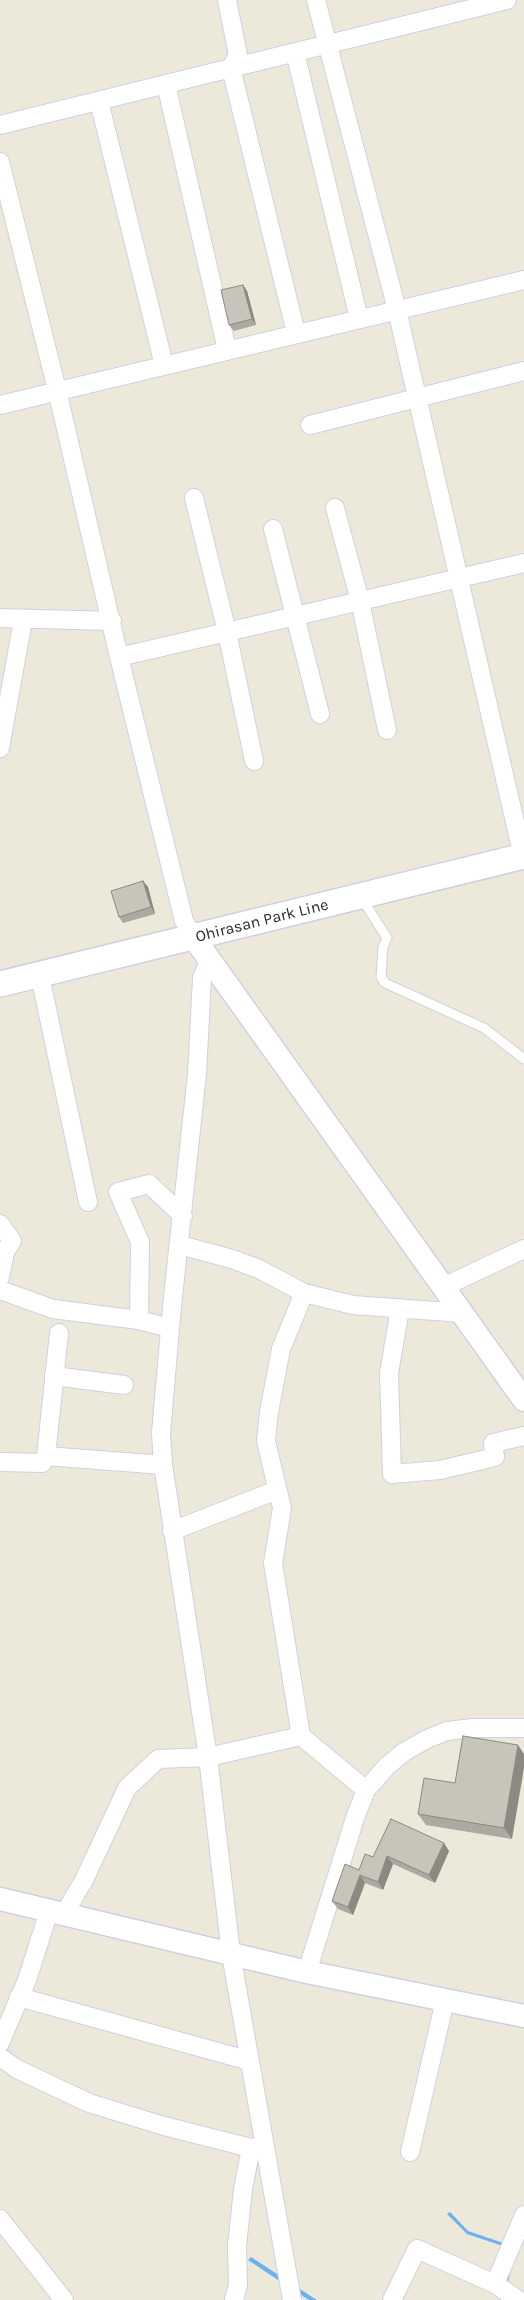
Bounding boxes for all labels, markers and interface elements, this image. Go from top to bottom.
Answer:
street label: Ohirasan Park Line [194,895,330,947]

